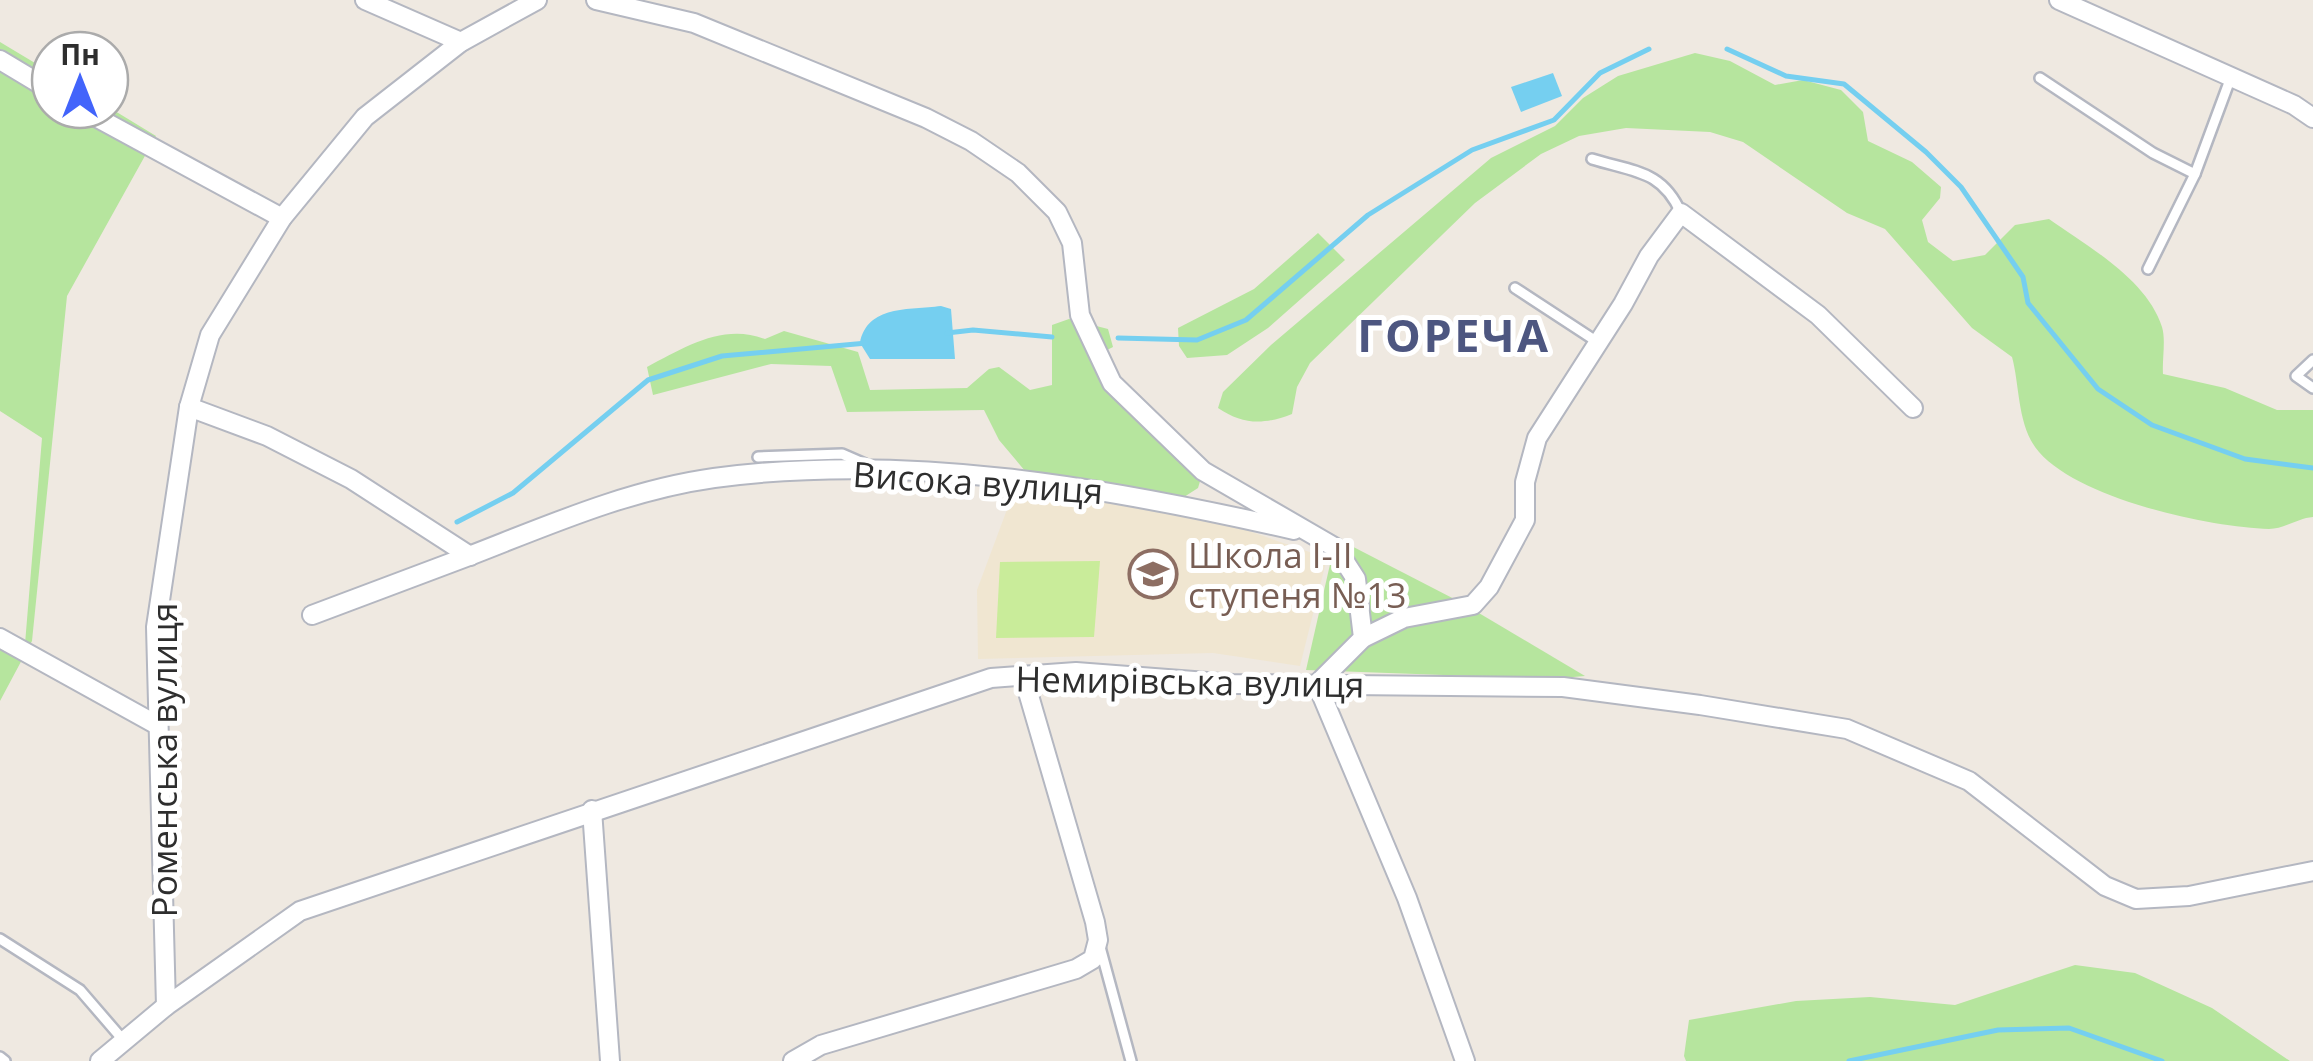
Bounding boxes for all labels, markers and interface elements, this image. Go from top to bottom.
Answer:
north arrow [30,30,130,130]
text: Пн [60,35,100,73]
district label: ГОРЕЧА [1357,304,1551,365]
street label: Висока вулиця [851,450,1105,514]
place label: Школа I-II ступеня №13 [1188,531,1406,618]
school or university icon: Школа I-II ступеня №13 [1127,548,1179,600]
street label: Роменська вулиця [140,603,187,917]
street label: Немирівська вулиця [1015,654,1365,708]

